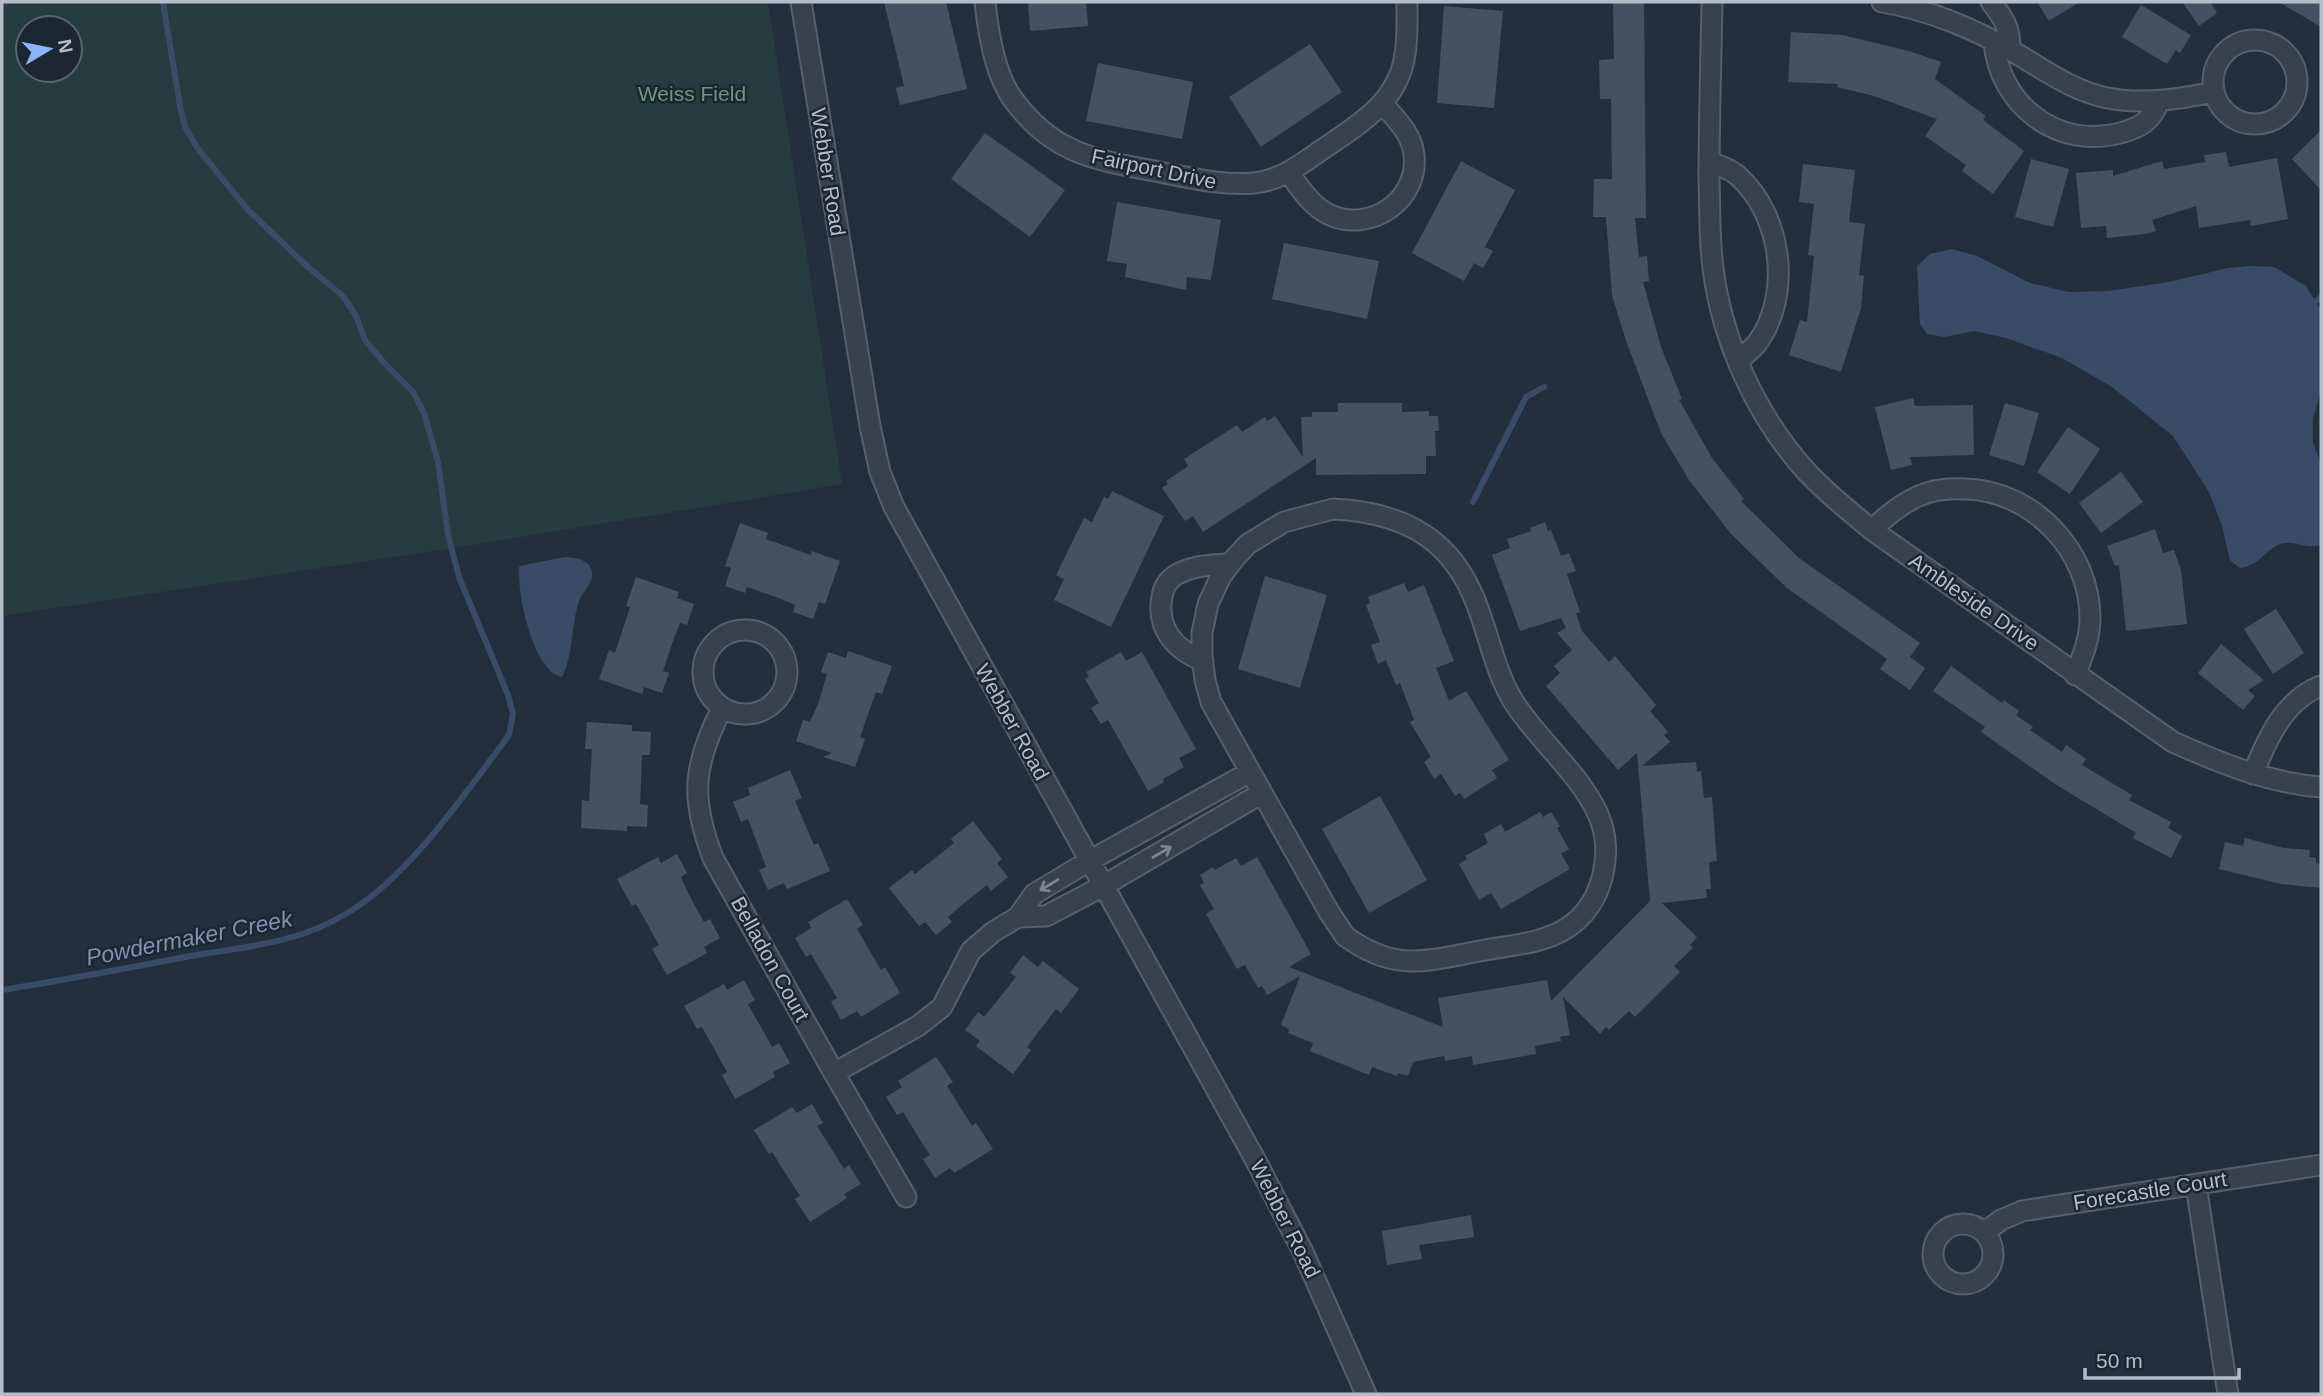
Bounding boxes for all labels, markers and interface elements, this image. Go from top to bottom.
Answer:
north arrow [14,14,84,84]
text: N [54,38,77,55]
park label: Weiss Field [638,82,746,105]
street label: Webber Road [807,106,850,238]
street label: Fairport Drive [1090,144,1219,193]
street label: Ambleside Drive [1905,548,2044,655]
street label: Webber Road [971,660,1054,784]
one-way arrow [1151,845,1171,859]
one-way arrow [1040,878,1060,892]
street label: Belladon Court [727,892,814,1025]
water label: Powdermaker Creek [84,905,296,971]
street label: Webber Road [1246,1156,1325,1282]
street label: Forecastle Court [2071,1167,2229,1214]
scale bar [2085,1336,2239,1380]
text: 50 m [2096,1349,2143,1372]

